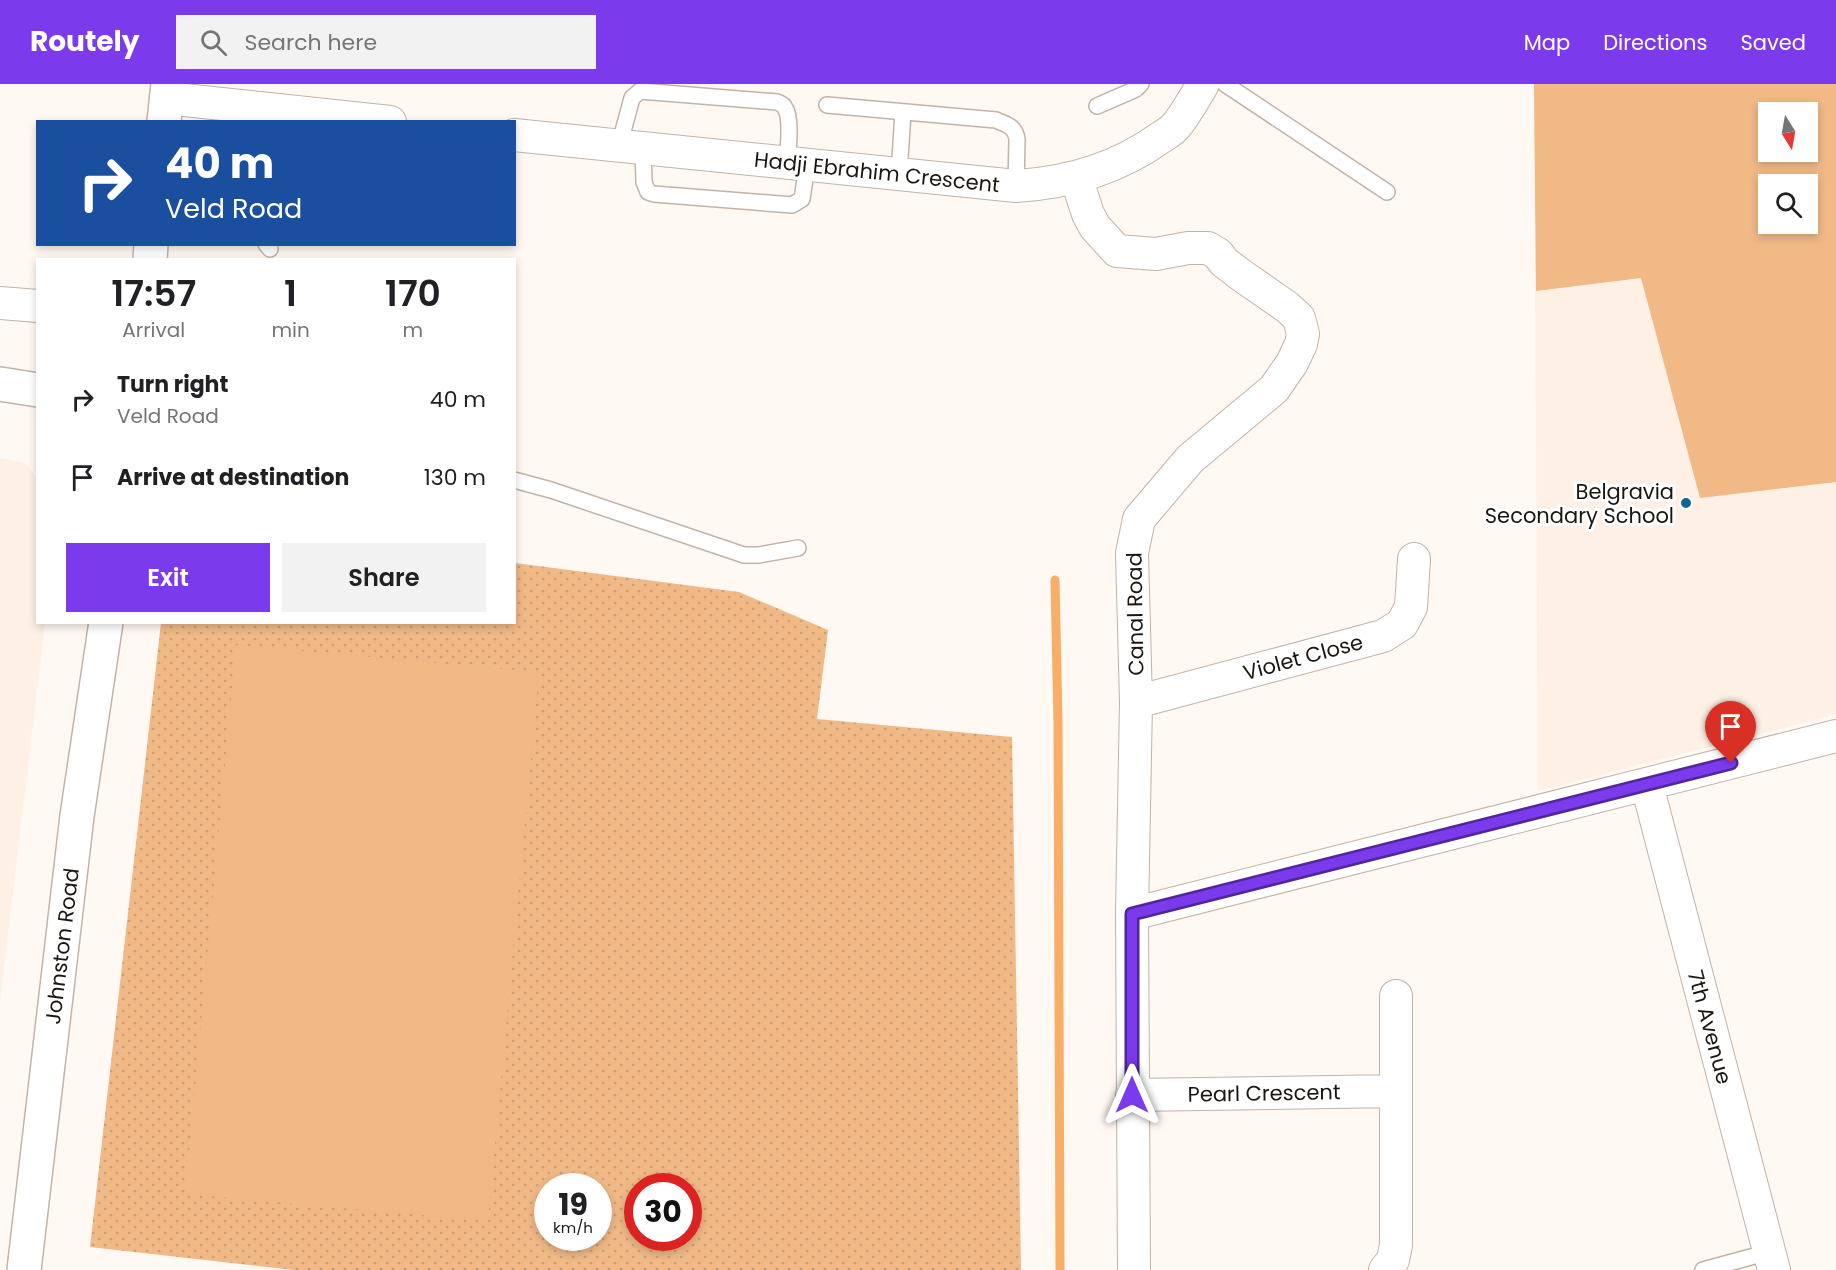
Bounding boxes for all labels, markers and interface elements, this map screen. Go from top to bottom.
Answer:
search box [176,15,596,69]
text: Routely [30,22,140,61]
icon: search [197,26,230,59]
text: Search here [245,27,377,58]
text: Map [1524,28,1570,57]
text: Directions [1603,28,1707,57]
text: Saved [1740,28,1806,57]
north arrow [1758,102,1818,162]
map controls [1758,102,1818,234]
text: 40 m [165,134,274,193]
icon: right [66,144,144,222]
street label: Hadji Ebrahim Crescent [753,145,1001,199]
button: search [1758,174,1818,234]
text: Veld Road [165,190,302,227]
text: 17:57 [111,268,196,319]
text: 1 [284,268,297,319]
text: 170 [385,268,441,319]
text: Arrival [122,316,185,344]
text: min [271,316,310,344]
text: m [403,316,423,344]
text: Turn right [117,369,228,400]
icon: right [66,383,99,416]
text: 40 m [430,384,486,415]
text: Veld Road [117,402,219,430]
icon: arrive [66,461,99,494]
text: Arrive at destination [117,462,349,493]
text: 130 m [424,462,486,493]
place label: Belgravia Secondary School [1485,477,1674,530]
marker: Belgravia Secondary School [1679,496,1693,510]
button: Exit [66,543,270,612]
button: Share [282,543,486,612]
street label: Canal Road [1119,552,1151,676]
street label: Violet Close [1240,627,1366,687]
pin [1705,701,1756,763]
icon: arrive [1714,710,1747,743]
street label: Johnston Road [38,866,86,1026]
street label: 7th Avenue [1681,967,1739,1087]
position arrow [1100,1063,1164,1127]
street label: Pearl Crescent [1187,1077,1341,1109]
speed limit sign: 30 [624,1173,702,1251]
text: 19 [558,1183,588,1226]
text: km/h [553,1217,593,1238]

